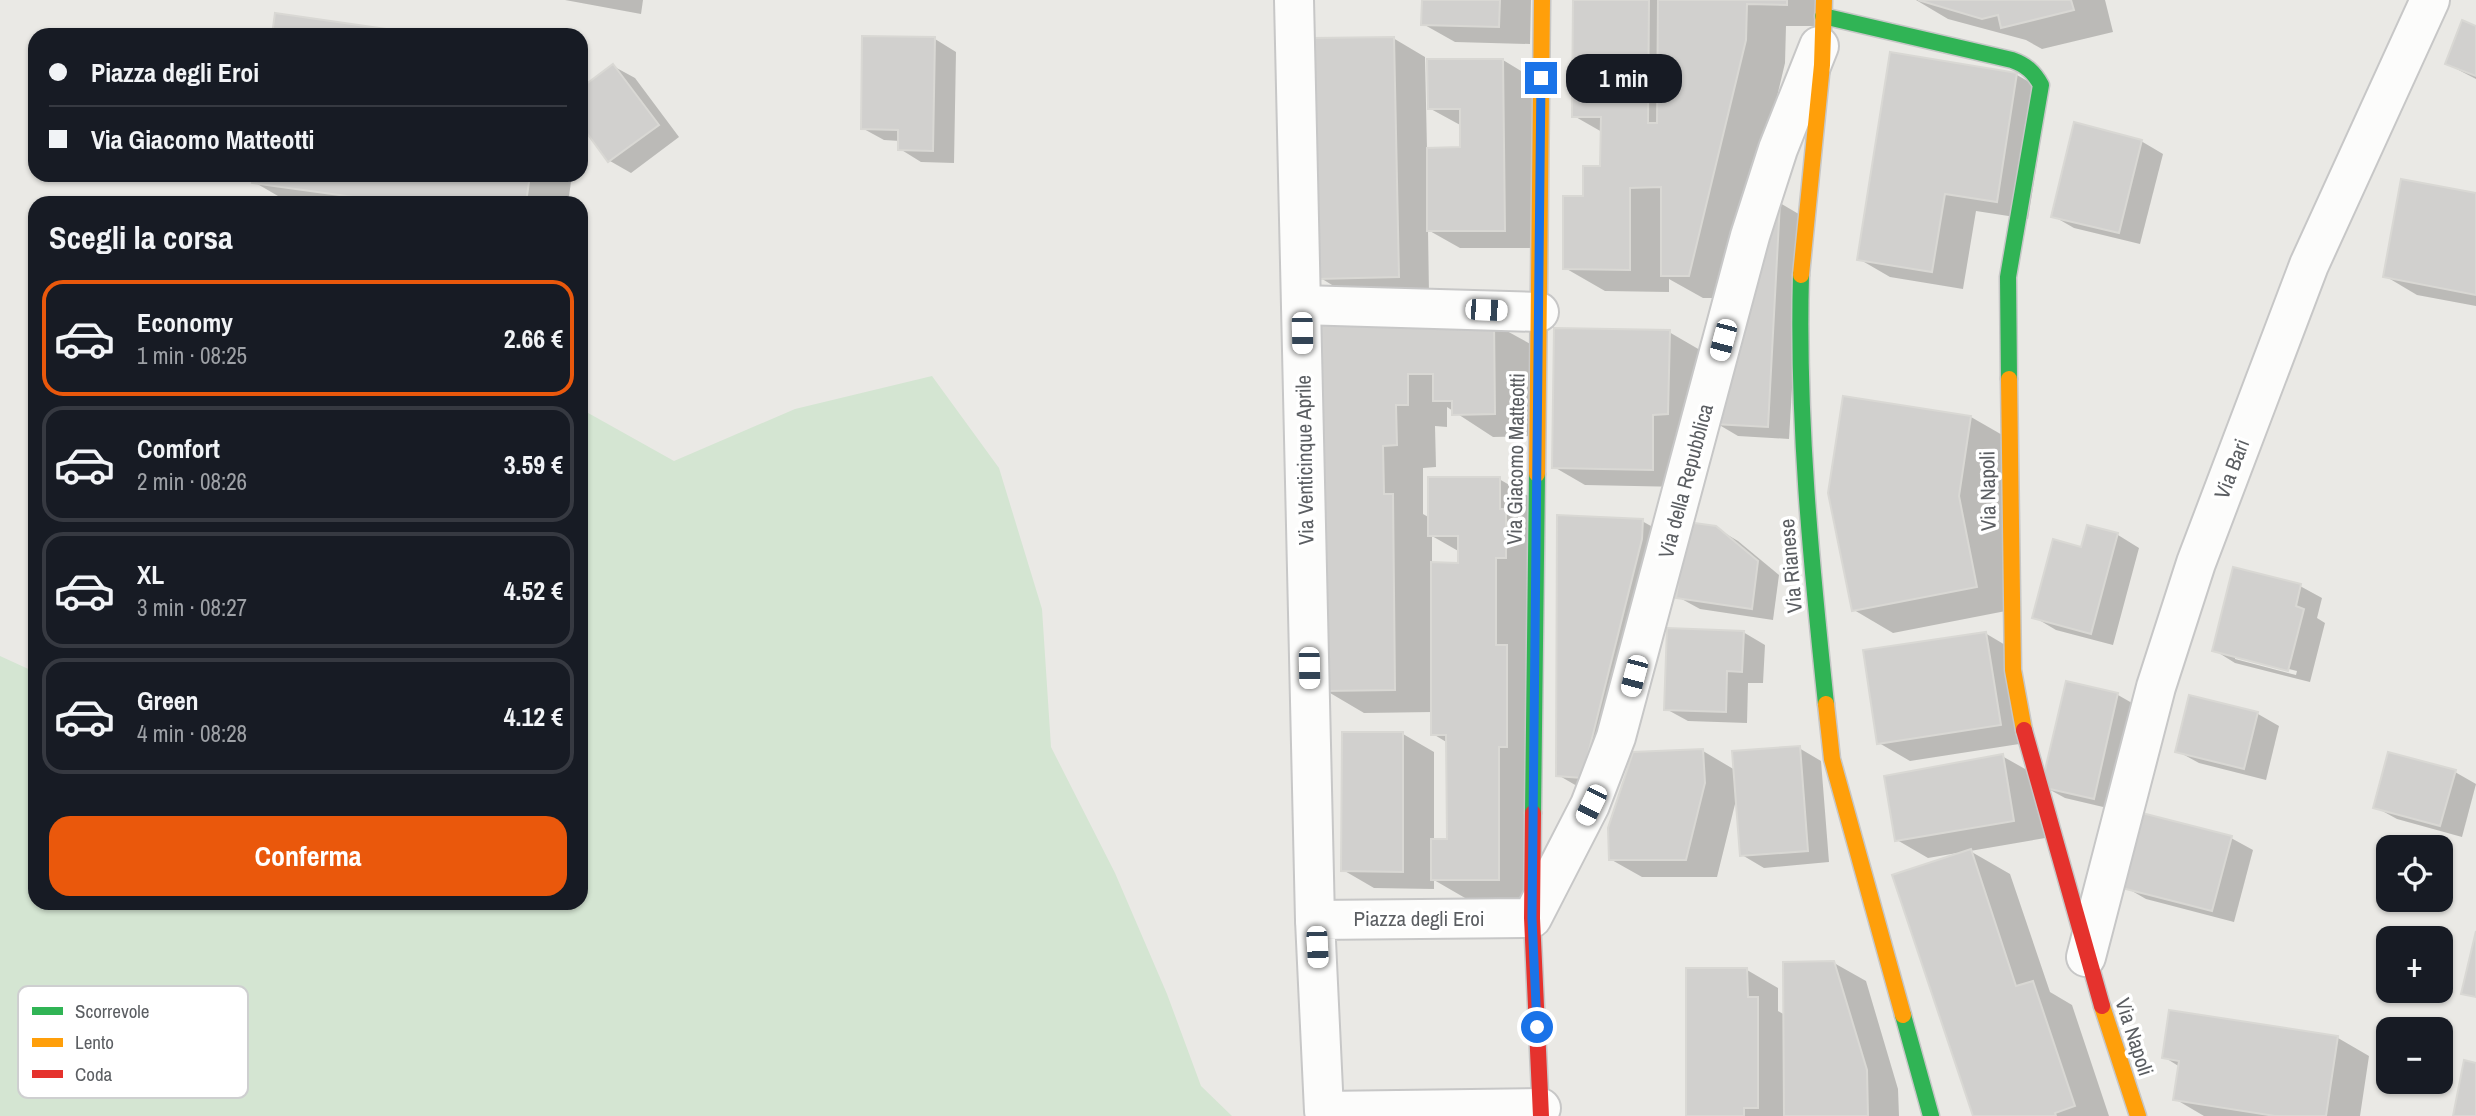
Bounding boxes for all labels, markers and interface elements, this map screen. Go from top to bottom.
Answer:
callout: 1 min [1566,54,1681,102]
text: Piazza degli Eroi [91,55,259,90]
route end [1525,62,1557,94]
text: 1 min [1599,63,1649,94]
text: Via Giacomo Matteotti [91,122,315,157]
text: Scegli la corsa [49,216,233,259]
car [1465,299,1508,321]
text: Economy [137,305,233,340]
icon: car [53,307,116,370]
car [1292,312,1313,354]
car [1708,317,1739,363]
text: 2.66 € [504,321,563,356]
text: 1 min · 08:25 [137,340,247,371]
street label: Via Giacomo Matteotti [1500,373,1531,545]
street label: Via Venticinque Aprile [1289,375,1320,545]
street label: Via della Repubblica [1651,400,1720,561]
text: Comfort [137,431,220,466]
icon: car [53,433,116,496]
street label: Via Bari [2207,435,2256,503]
text: 3.59 € [504,447,563,482]
street label: Via Napoli [1972,451,2003,531]
text: 2 min · 08:26 [137,466,247,497]
street label: Via Rianese [1772,518,1809,614]
text: XL [137,557,164,592]
icon: car [53,559,116,622]
text: 4.52 € [504,573,563,608]
text: 3 min · 08:27 [137,592,247,623]
car [1299,647,1320,689]
car [1619,653,1650,699]
text: Green [137,683,199,718]
icon: car [53,685,116,748]
text: 4.12 € [504,699,563,734]
text: 4 min · 08:28 [137,718,247,749]
car [1573,782,1610,828]
button: Conferma [49,816,567,896]
map controls [2376,835,2453,1094]
button: locate [2376,835,2453,912]
street label: Piazza degli Eroi [1353,904,1485,933]
car [1306,925,1329,969]
button: + [2376,926,2453,1003]
legend [18,986,248,1098]
street label: Via Napoli [2108,994,2161,1079]
text: Scorrevole [75,998,149,1024]
route start [1521,1011,1553,1043]
button: − [2376,1017,2453,1094]
text: Lento [75,1029,114,1055]
text: Coda [75,1061,113,1087]

